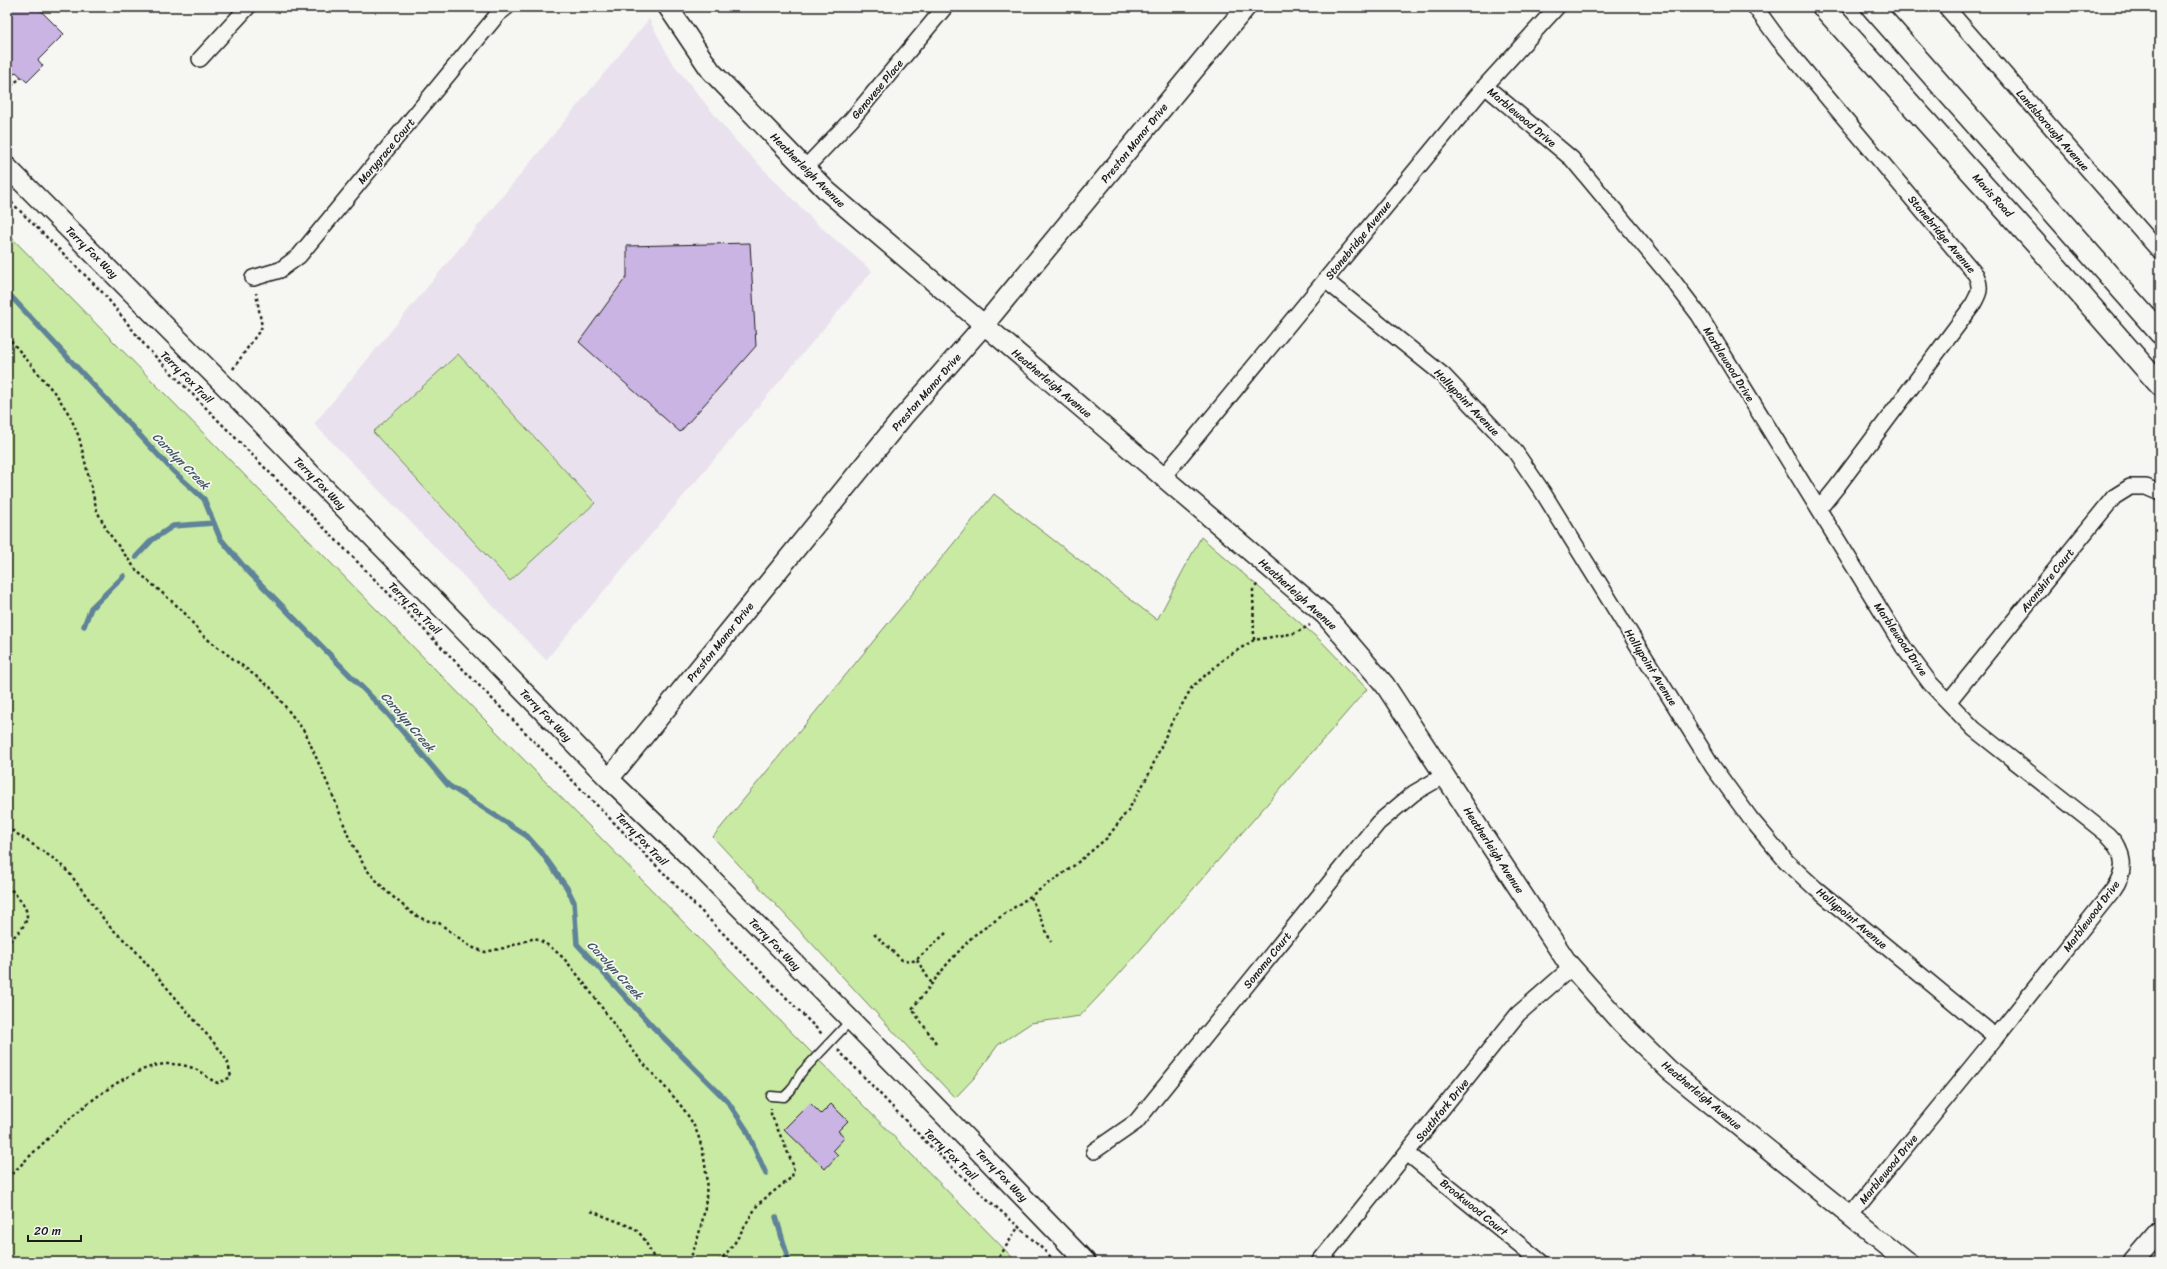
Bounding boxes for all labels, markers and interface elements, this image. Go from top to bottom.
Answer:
street label: Genovese Place [846,54,909,124]
street label: Marblewood Drive [1483,83,1561,153]
street label: Landsborough Avenue [2011,85,2094,176]
street label: Preston Manor Drive [1096,98,1173,188]
street label: Marygrace Court [353,114,420,189]
street label: Heatherleigh Avenue [765,128,850,213]
street label: Mavis Road [1967,169,2019,223]
street label: Stonebridge Avenue [1903,191,1980,278]
street label: Stonebridge Avenue [1320,196,1397,284]
street label: Terry Fox Way [61,221,123,283]
street label: Marblewood Drive [1698,323,1760,406]
street label: Heatherleigh Avenue [1007,344,1097,423]
street label: Terry Fox Trail [156,346,218,409]
street label: Preston Manor Drive [887,348,966,436]
street label: Hollypoint Avenue [1429,364,1505,441]
water label: Carolyn Creek [147,427,216,496]
street label: Terry Fox Way [289,452,350,515]
street label: Avonshire Court [2015,544,2079,617]
street label: Heatherleigh Avenue [1254,554,1342,635]
street label: Terry Fox Trail [384,577,446,640]
street label: Preston Manor Drive [682,597,759,687]
street label: Marblewood Drive [1869,599,1933,681]
street label: Hollypoint Avenue [1619,625,1682,710]
street label: Terry Fox Way [515,684,576,747]
water label: Carolyn Creek [375,687,441,758]
street label: Heatherleigh Avenue [1458,803,1529,898]
street label: Terry Fox Trail [611,808,673,871]
street label: Marblewood Drive [2058,876,2125,956]
street label: Hollypoint Avenue [1812,883,1892,954]
street label: Terry Fox Way [744,913,805,976]
street label: Sonoma Court [1238,928,1296,993]
water label: Carolyn Creek [581,935,649,1005]
street label: Heatherleigh Avenue [1657,1056,1747,1135]
street label: Southfork Drive [1411,1074,1474,1146]
street label: Terry Fox Trail [919,1124,983,1186]
street label: Marblewood Drive [1854,1130,1923,1209]
street label: Terry Fox Way [971,1144,1032,1207]
street label: Brookwood Court [1435,1174,1512,1241]
scale bar [28,1217,81,1243]
text: 20 m [34,1220,61,1242]

